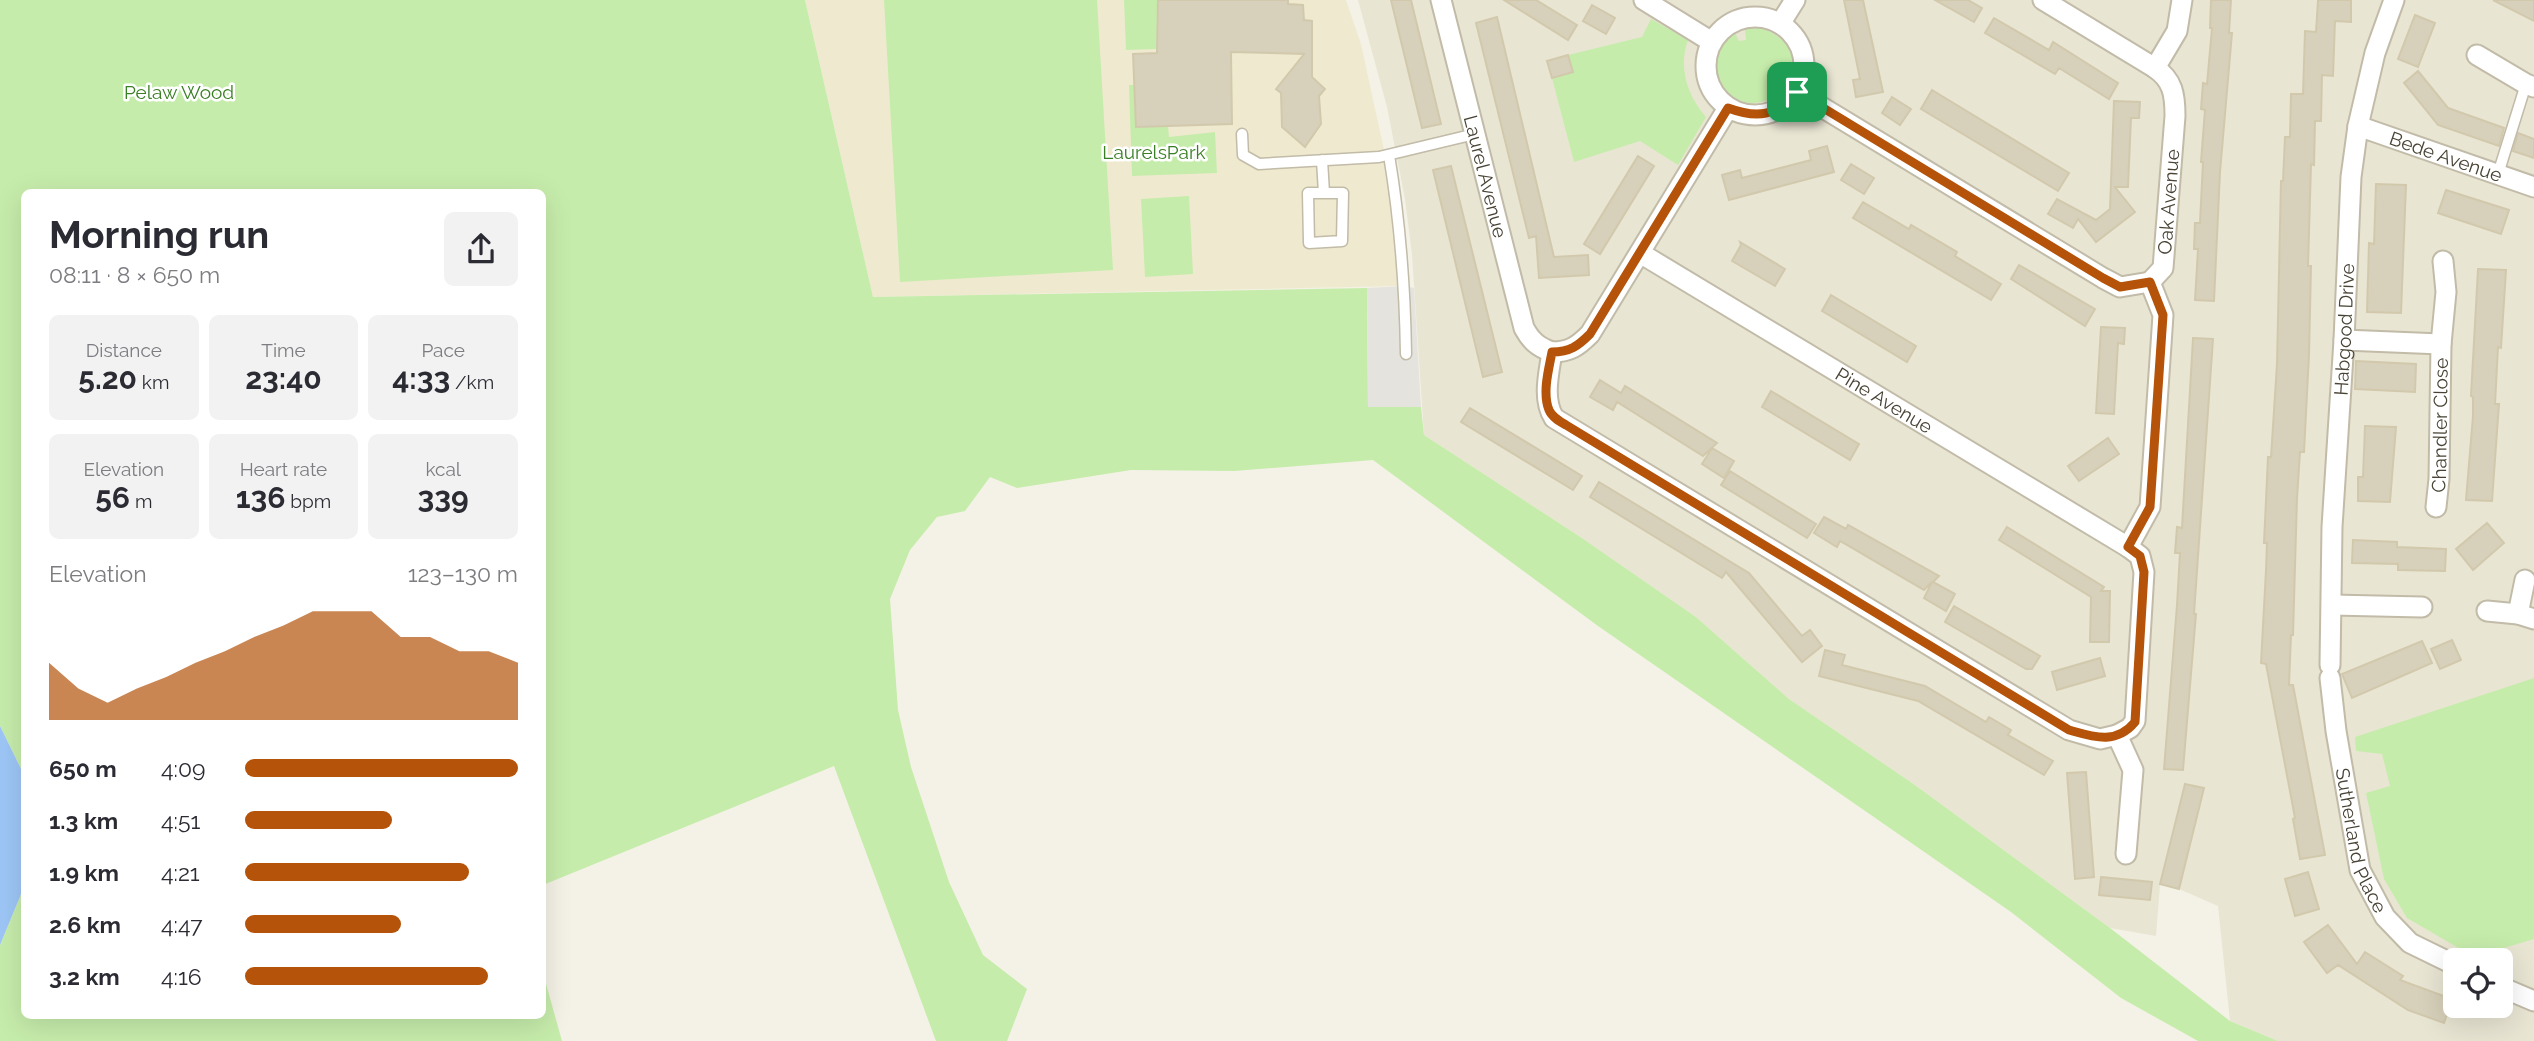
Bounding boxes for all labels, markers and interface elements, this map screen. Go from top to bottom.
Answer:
pin [1767,62,1827,122]
icon: arrive [1778,73,1816,111]
park label: Pelaw Wood [124,81,234,103]
street label: Laurel Avenue [1460,113,1512,240]
street label: Bede Avenue [2387,127,2505,186]
park label: LaurelsPark [1102,141,1206,163]
street label: Oak Avenue [2153,148,2183,255]
text: Morning run [49,212,269,257]
button: share [444,212,518,286]
text: 08:11 · 8 × 650 m [49,261,220,288]
street label: Habgood Drive [2329,263,2358,396]
text: Distance [86,339,162,361]
text: Time [261,339,306,361]
text: Pace [421,339,465,361]
street label: Chandler Close [2427,358,2452,494]
text: 5.20 [78,361,137,396]
text: 23:40 [245,361,322,396]
text: 4:33 [392,361,450,396]
street label: Pine Avenue [1832,362,1937,438]
text: km [137,371,169,393]
text: /km [450,371,494,393]
text: Elevation [83,458,164,480]
text: Heart rate [240,458,327,480]
text: kcal [425,458,461,480]
text: 56 [95,480,130,515]
text: 136 [236,480,286,515]
text: 339 [418,480,469,515]
text: m [130,490,152,512]
text: bpm [286,490,331,512]
text: Elevation [49,560,147,587]
text: 123–130 m [408,560,518,587]
text: 650 m [49,755,117,782]
text: 4:09 [161,755,205,782]
street label: Sutherland Place [2332,766,2392,916]
text: 1.3 km [49,807,118,834]
text: 4:51 [161,807,200,834]
text: 1.9 km [49,859,119,886]
text: 4:21 [161,859,200,886]
text: 2.6 km [49,911,121,938]
text: 4:47 [161,911,203,938]
map controls [2443,948,2513,1018]
button: locate [2443,948,2513,1018]
text: 3.2 km [49,963,120,990]
text: 4:16 [161,963,202,990]

